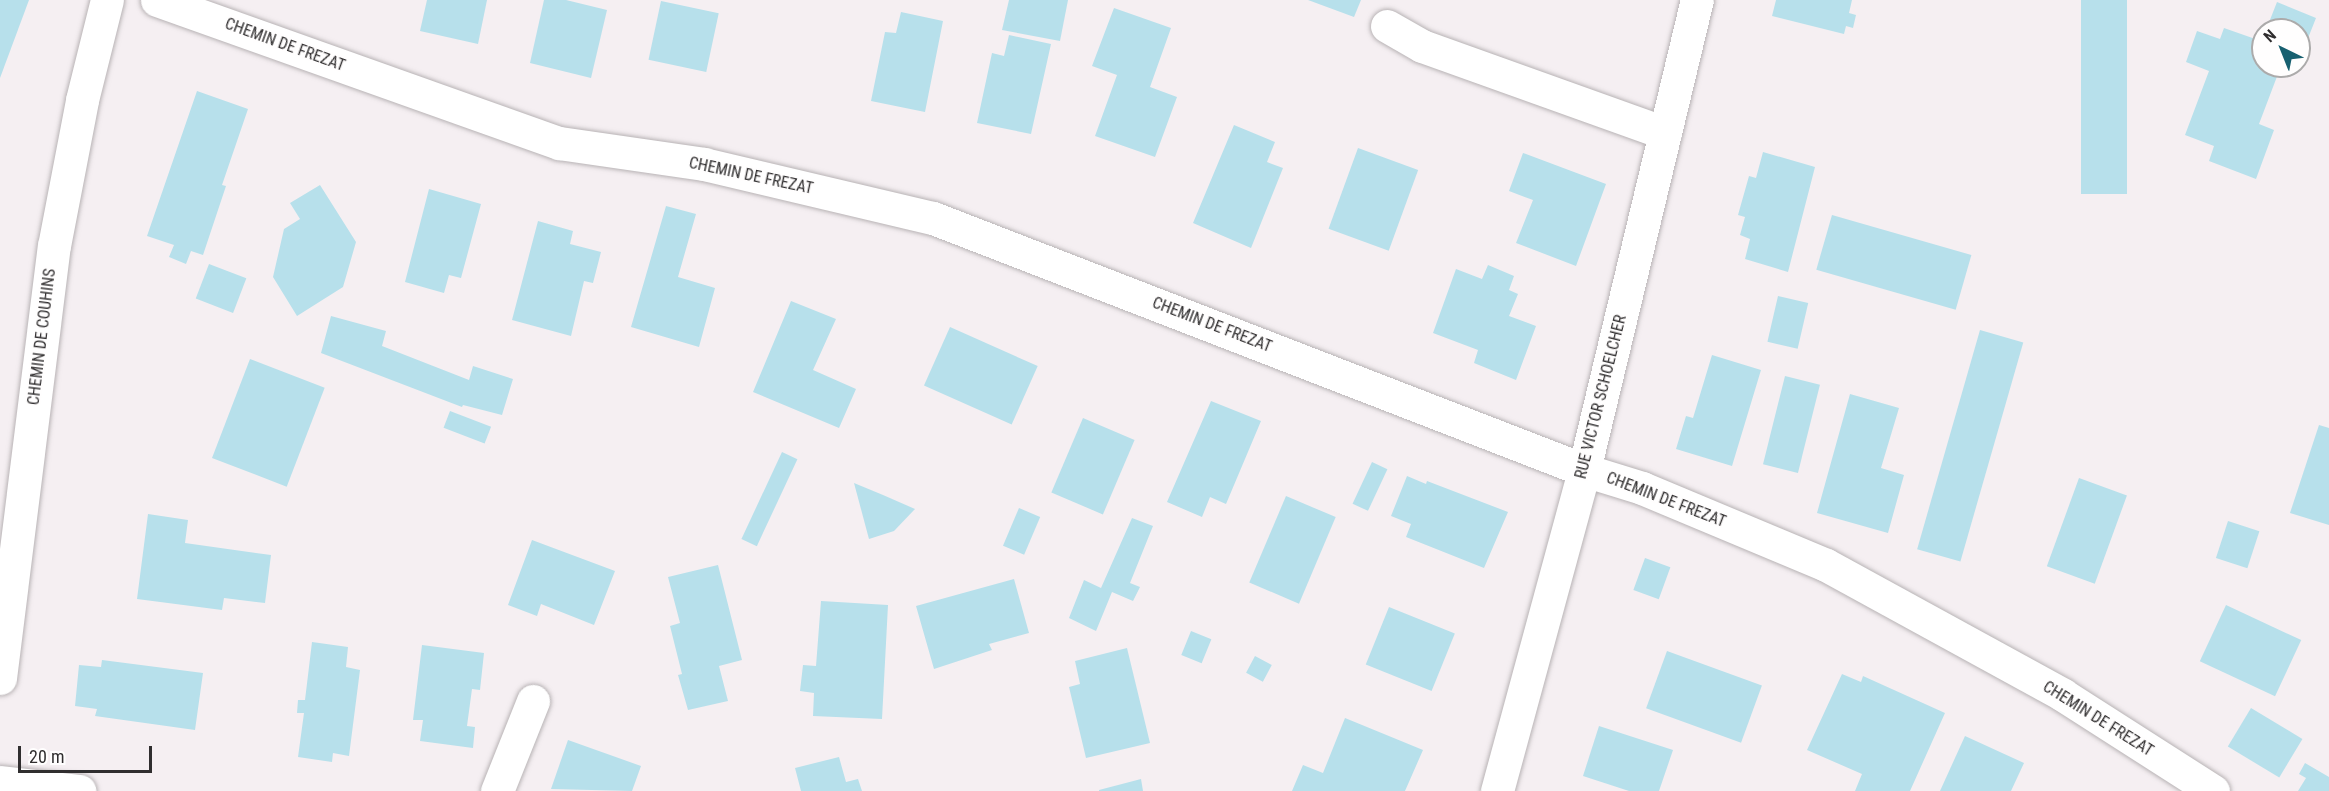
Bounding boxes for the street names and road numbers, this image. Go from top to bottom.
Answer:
street label: CHEMIN DE FREZAT [222,14,348,76]
street label: CHEMIN DE FREZAT [687,153,815,199]
street label: CHEMIN DE COUHINS [24,268,60,406]
street label: CHEMIN DE FREZAT [1149,293,1275,357]
street label: RUE VICTOR SCHOELCHER [1571,313,1631,481]
street label: CHEMIN DE FREZAT [1603,468,1729,532]
street label: CHEMIN DE FREZAT [2039,677,2157,761]

